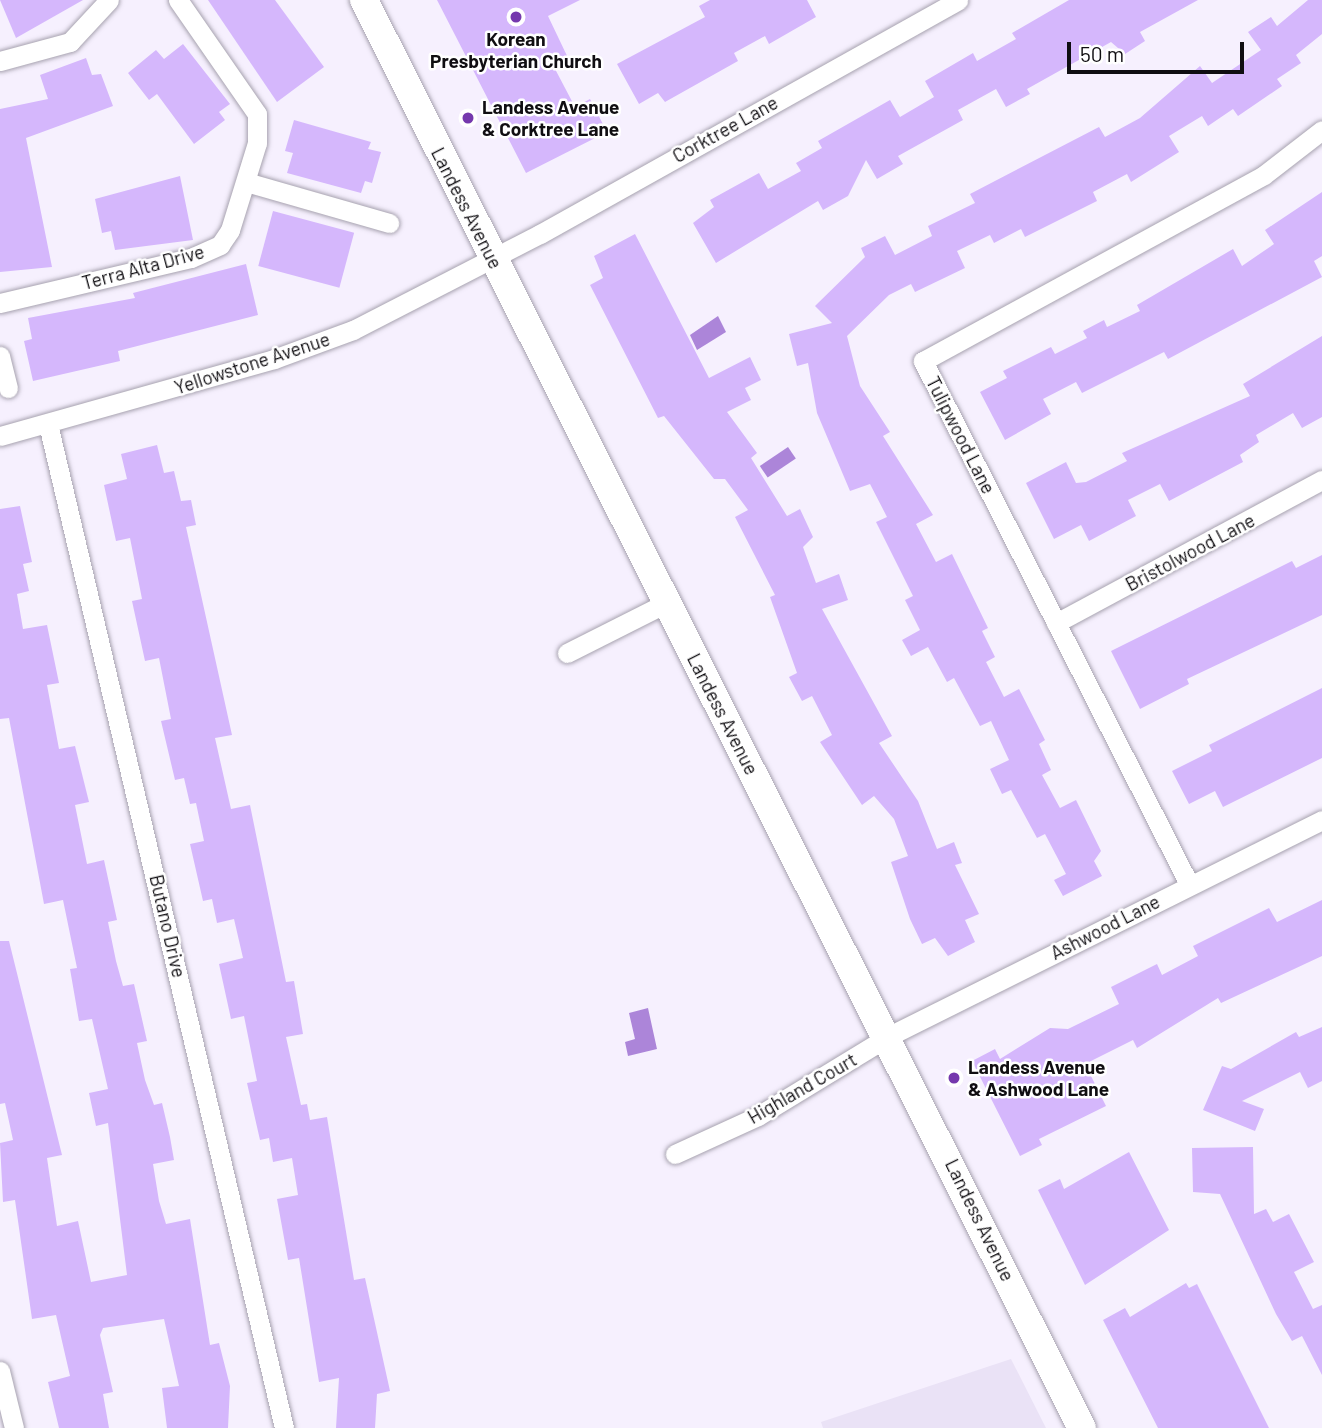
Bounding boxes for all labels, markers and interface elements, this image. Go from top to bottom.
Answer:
marker: Korean Presbyterian Church [508,9,524,25]
place label: Korean Presbyterian Church [430,28,602,72]
scale bar [1070,28,1247,72]
text: 50 m [1080,41,1124,66]
street label: Corktree Lane [668,91,782,167]
place label: Landess Avenue & Corktree Lane [482,96,619,140]
marker: Landess Avenue & Corktree Lane [460,110,476,126]
street label: Landess Avenue [427,144,507,272]
street label: Terra Alta Drive [79,240,207,294]
street label: Yellowstone Avenue [171,327,333,399]
street label: Tulipwood Lane [922,372,1000,498]
street label: Bristolwood Lane [1121,508,1259,596]
street label: Landess Avenue [683,650,763,778]
street label: Butano Drive [145,872,191,980]
street label: Ashwood Lane [1046,890,1164,964]
street label: Highland Court [743,1048,861,1128]
place label: Landess Avenue & Ashwood Lane [968,1056,1109,1100]
marker: Landess Avenue & Ashwood Lane [946,1070,962,1086]
street label: Landess Avenue [941,1155,1019,1285]

